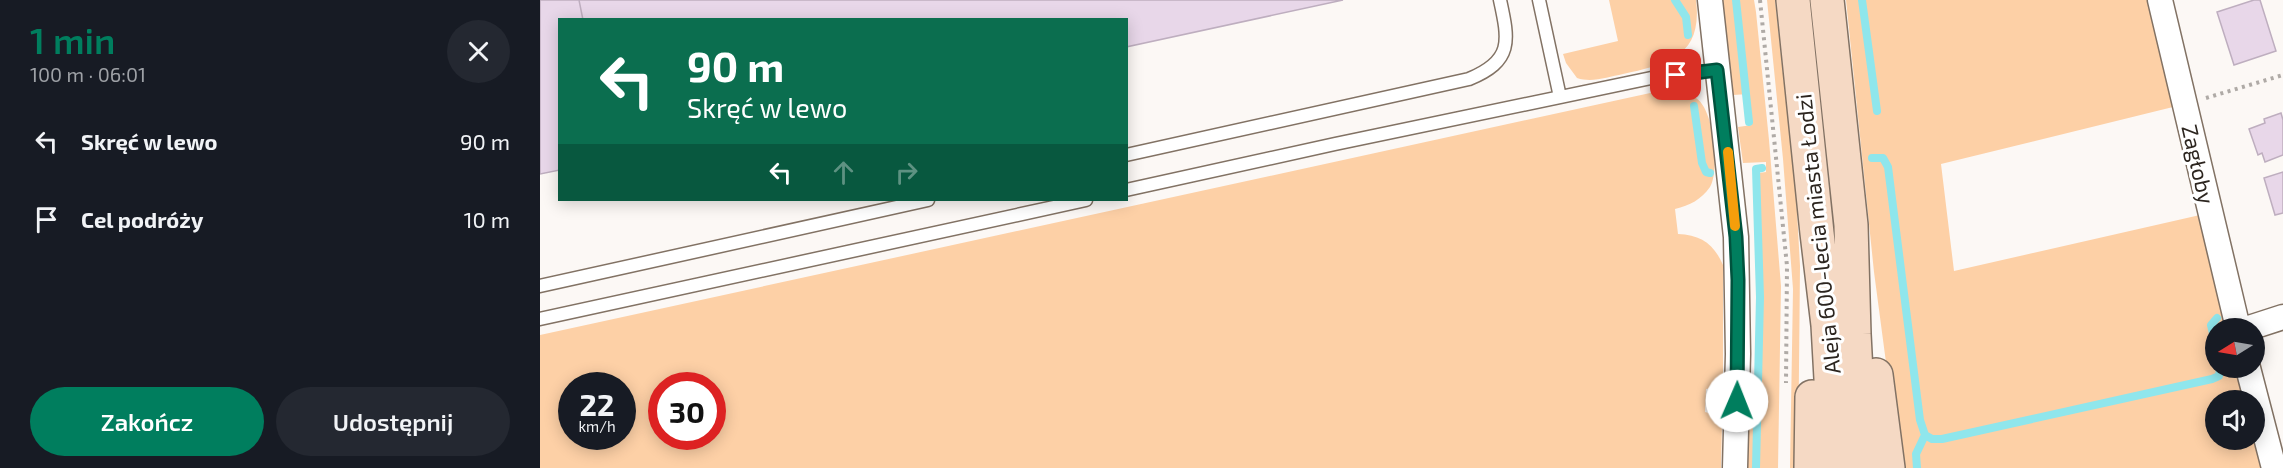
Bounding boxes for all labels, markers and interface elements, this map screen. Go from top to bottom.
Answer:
text: 1 min [30,18,115,61]
button: close [447,20,510,83]
text: 90 m [687,40,784,90]
icon: left [588,42,666,120]
pin [1650,49,1701,100]
icon: arrive [1659,58,1692,91]
text: 100 m · 06:01 [30,62,146,86]
text: Skręć w lewo [687,91,847,123]
street label: Aleja 600-lecia miasta Łodzi [1789,93,1846,375]
street label: Zagłoby [2177,122,2221,207]
icon: left [30,125,63,158]
text: Skręć w lewo [81,128,218,154]
text: 90 m [460,128,510,154]
icon: left [764,156,797,189]
icon: ahead [827,156,860,189]
icon: right [890,156,923,189]
icon: arrive [30,203,63,236]
text: Cel podróży [81,206,203,232]
text: 10 m [464,206,510,232]
north arrow [2205,318,2265,378]
map controls [2205,318,2265,450]
position arrow [1705,369,1769,433]
speed limit sign: 30 [648,372,726,450]
text: 22 [580,386,614,422]
button: Zakończ [30,387,264,456]
button: Udostępnij [276,387,510,456]
button: sound [2205,390,2265,450]
text: km/h [578,417,616,435]

